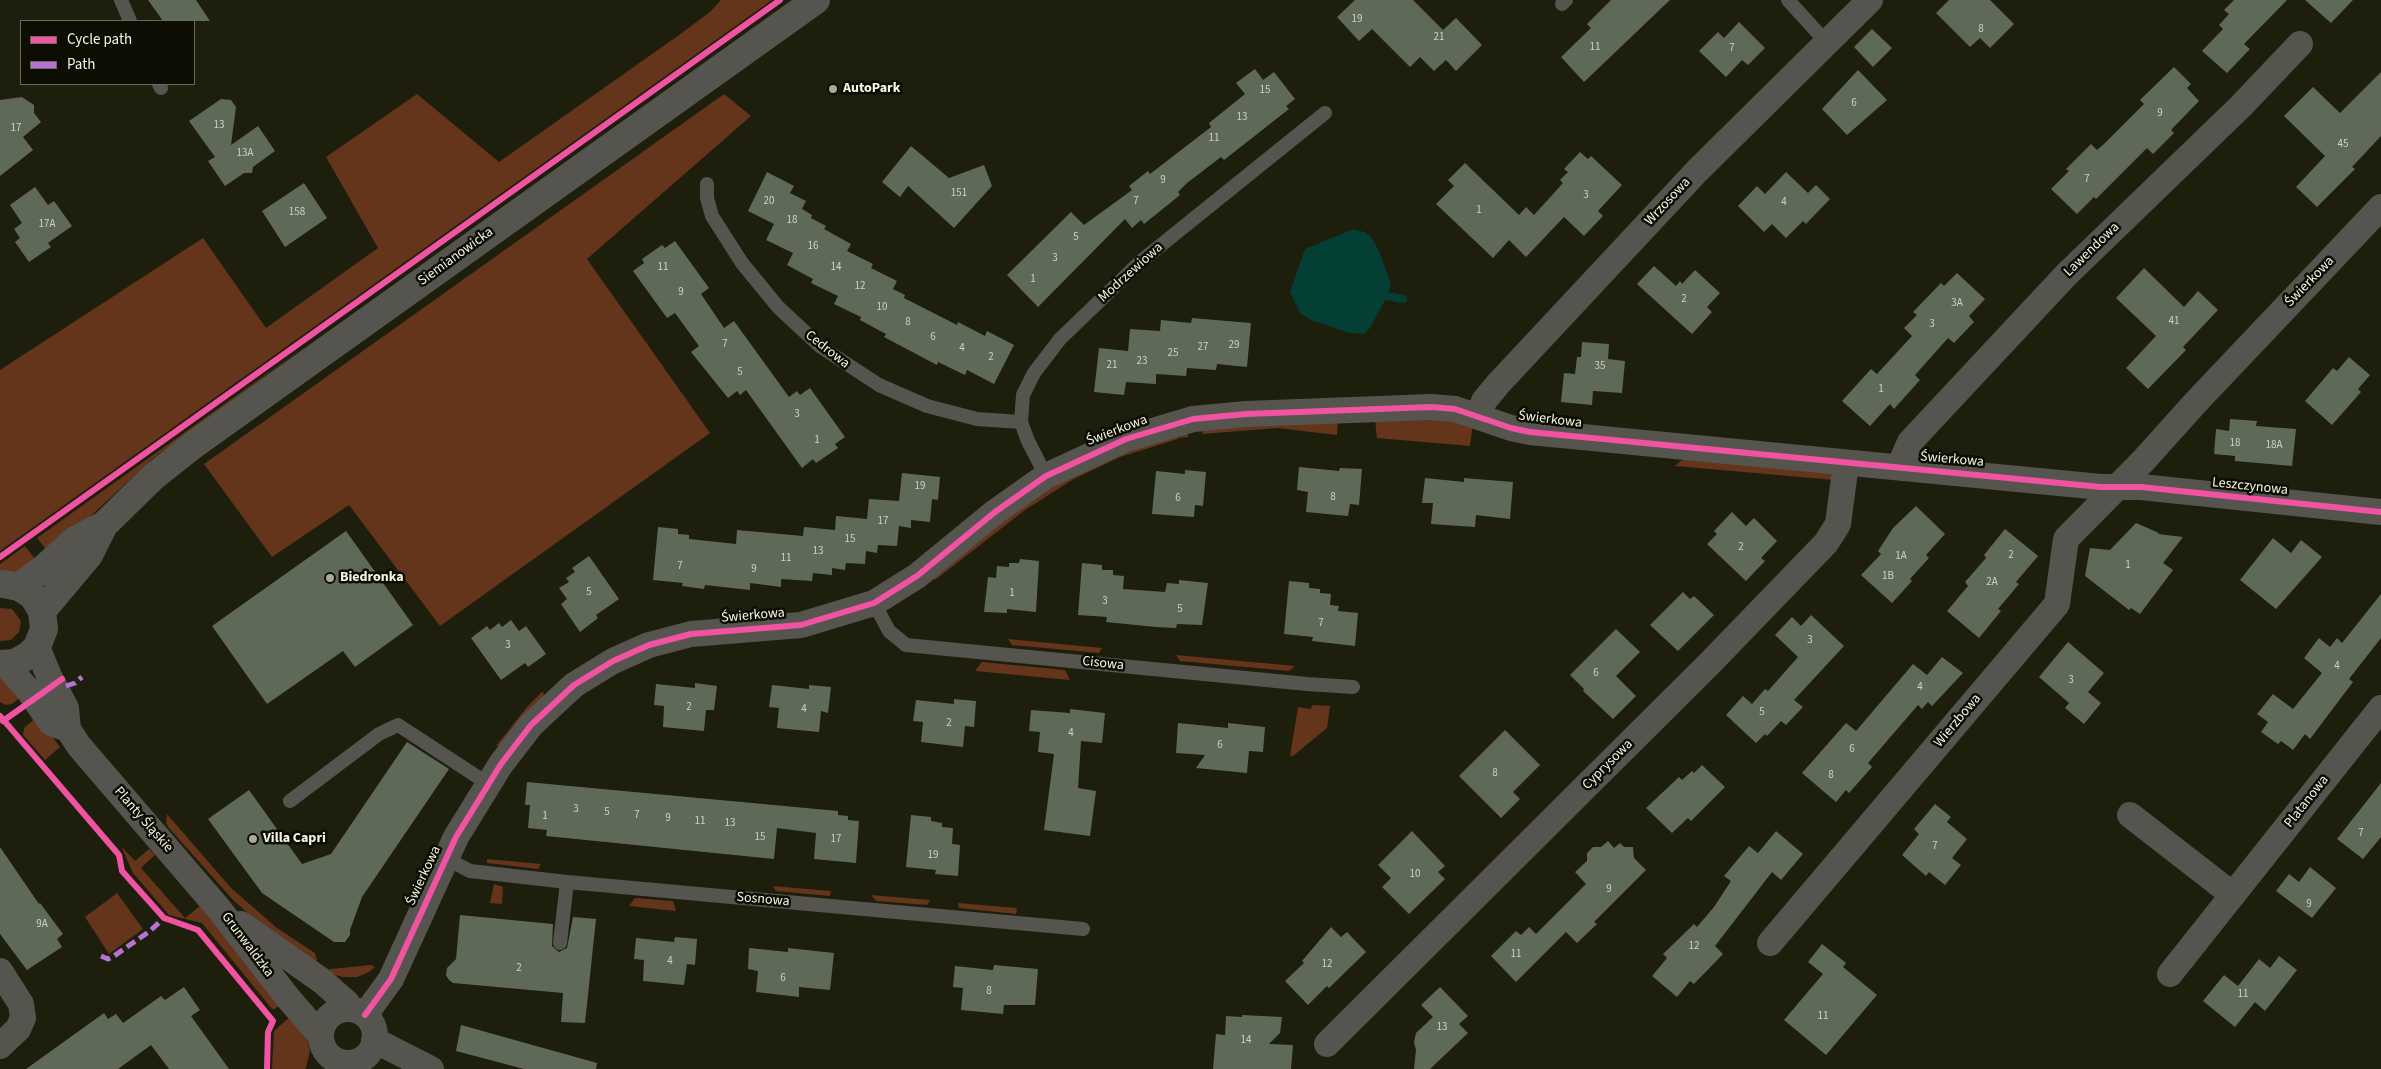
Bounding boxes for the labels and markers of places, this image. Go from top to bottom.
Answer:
place label: AutoPark [843,81,900,97]
marker: AutoPark [827,83,839,95]
place label: Biedronka [340,570,404,586]
marker: Biedronka [324,572,336,584]
place label: Villa Capri [263,831,326,847]
marker: Villa Capri [247,833,259,845]

